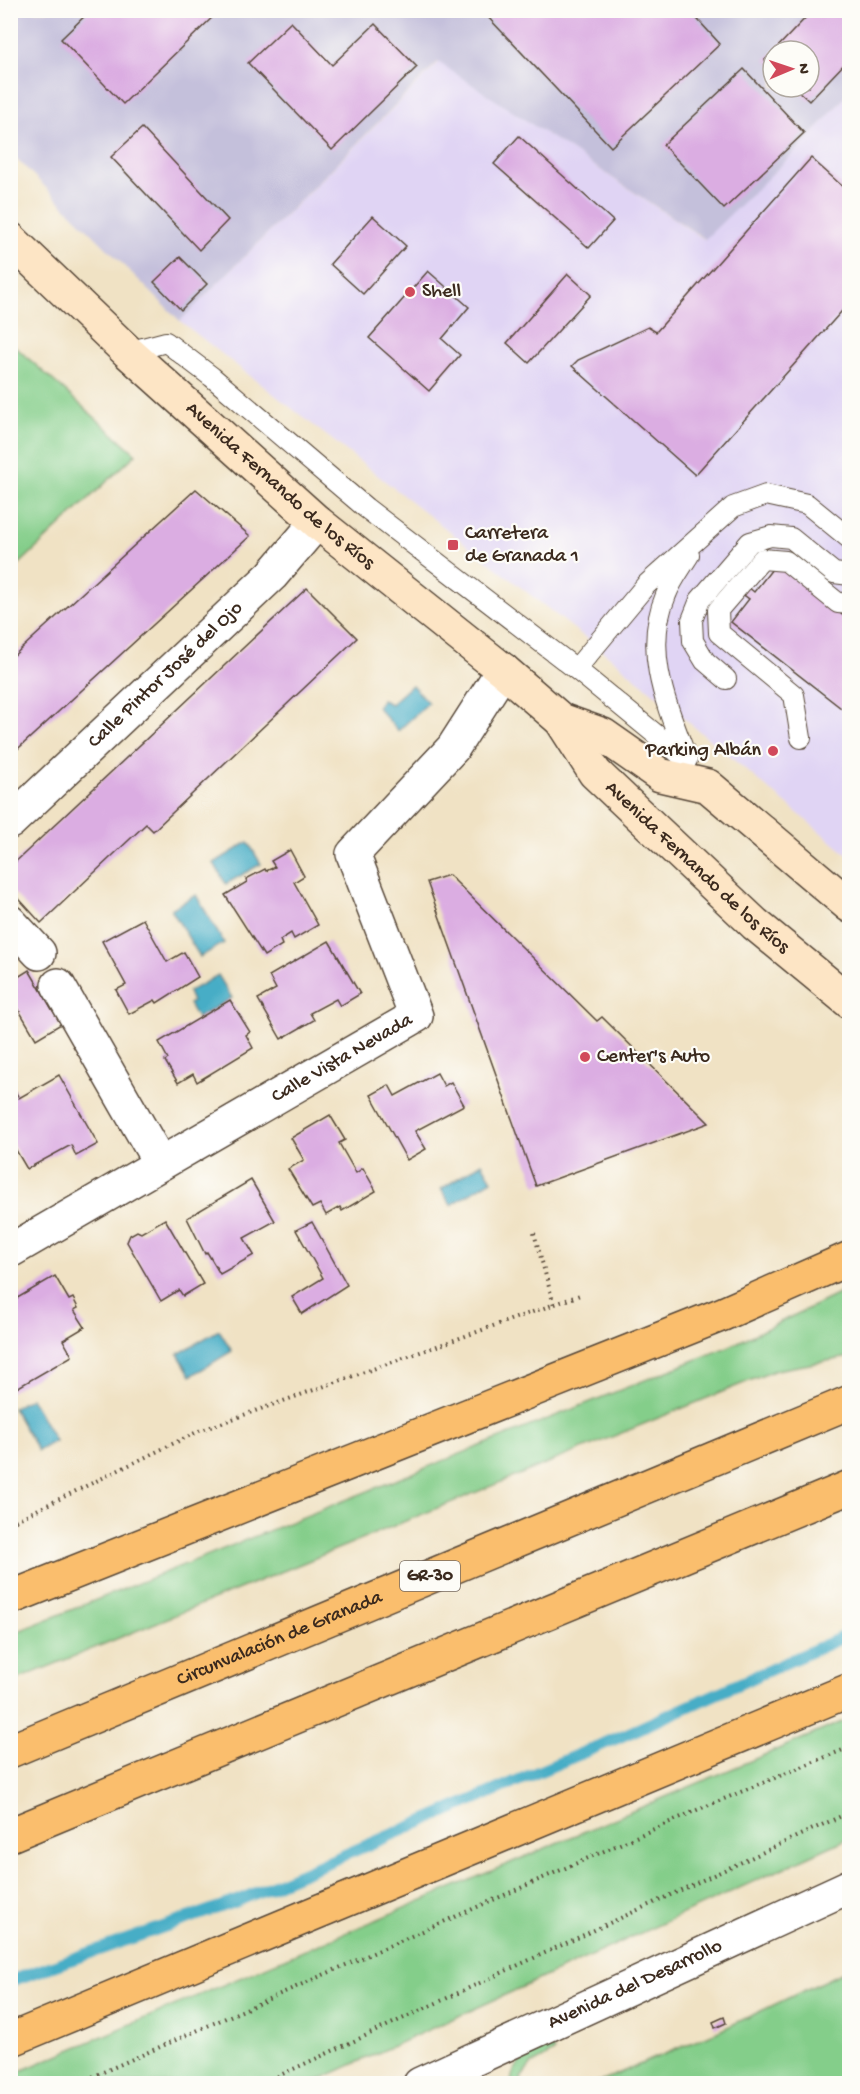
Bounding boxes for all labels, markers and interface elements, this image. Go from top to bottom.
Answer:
north arrow [761,39,821,99]
text: N [793,63,812,75]
place label: Shell [422,281,461,304]
marker: Shell [403,285,417,299]
street label: Avenida Fernando de los Ríos [180,398,380,575]
place label: Carretera de Granada 1 [465,523,579,569]
marker: Carretera de Granada 1 [446,538,460,552]
street label: Calle Pintor José del Ojo [84,597,248,754]
place label: Parking Albán [645,740,761,763]
marker: Parking Albán [766,744,780,758]
street label: Avenida Fernando de los Ríos [600,777,794,959]
street label: Calle Vista Nevada [268,1008,418,1108]
place label: Center's Auto [597,1046,710,1069]
marker: Center's Auto [578,1050,592,1064]
road number: GR-30 [400,1561,460,1591]
street label: Circunvalación de Granada [174,1586,387,1692]
street label: Avenida del Desarrollo [545,1935,726,2035]

